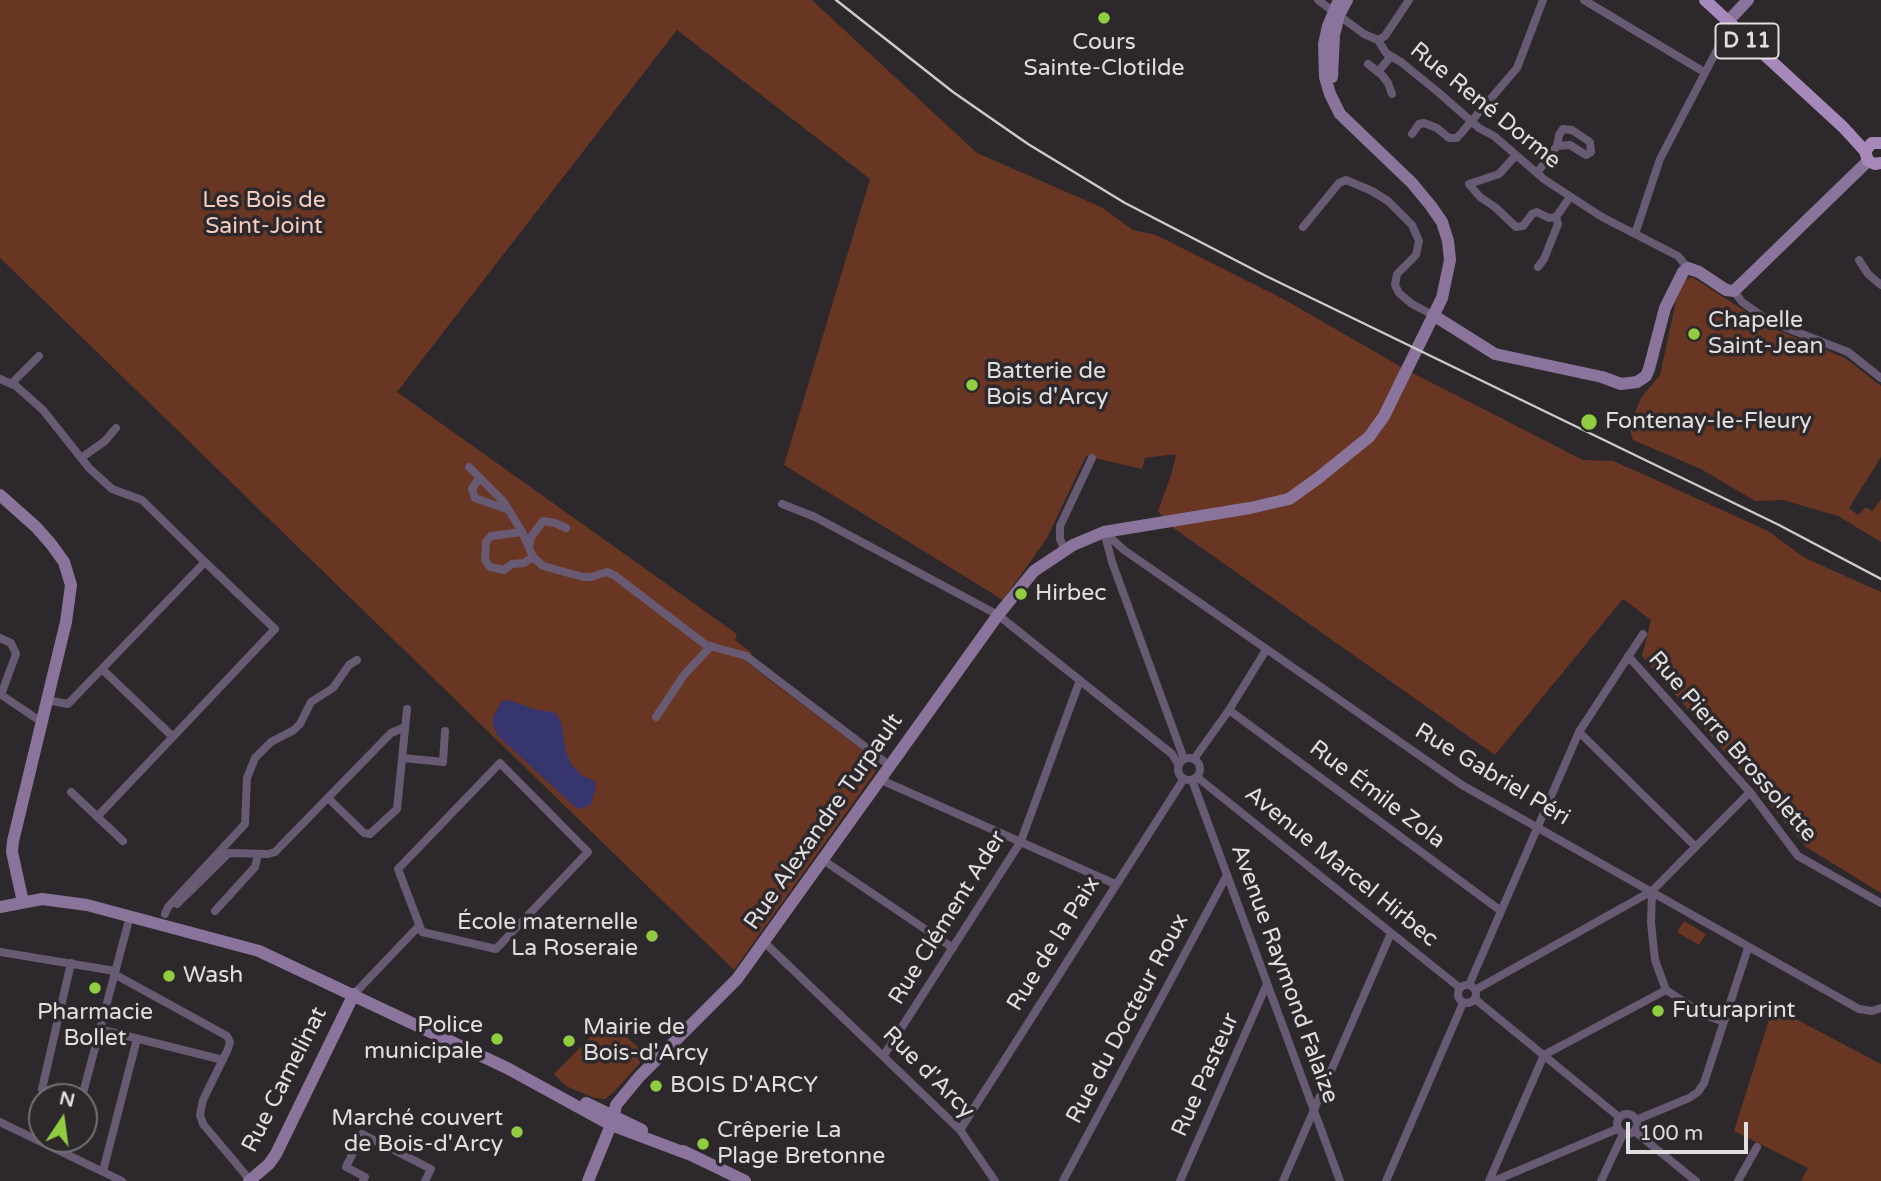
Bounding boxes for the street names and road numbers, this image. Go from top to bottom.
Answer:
road number: D 11 [1716,23,1778,58]
street label: Rue René Dorme [1404,37,1566,175]
street label: Rue Pierre Brossolette [1642,646,1822,848]
street label: Rue Alexandre Turpault [739,709,909,935]
street label: Rue Gabriel Péri [1409,718,1575,832]
street label: Rue Émile Zola [1304,735,1450,855]
street label: Avenue Marcel Hirbec [1239,781,1443,953]
street label: Rue Clément Ader [883,826,1013,1010]
street label: Avenue Raymond Falaize [1224,841,1344,1107]
street label: Rue de la Paix [1002,872,1106,1016]
street label: Rue du Docteur Roux [1061,909,1195,1129]
street label: Rue Camelinat [237,1003,333,1157]
street label: Rue Pasteur [1166,1009,1246,1141]
street label: Rue d'Arcy [876,1021,980,1125]

